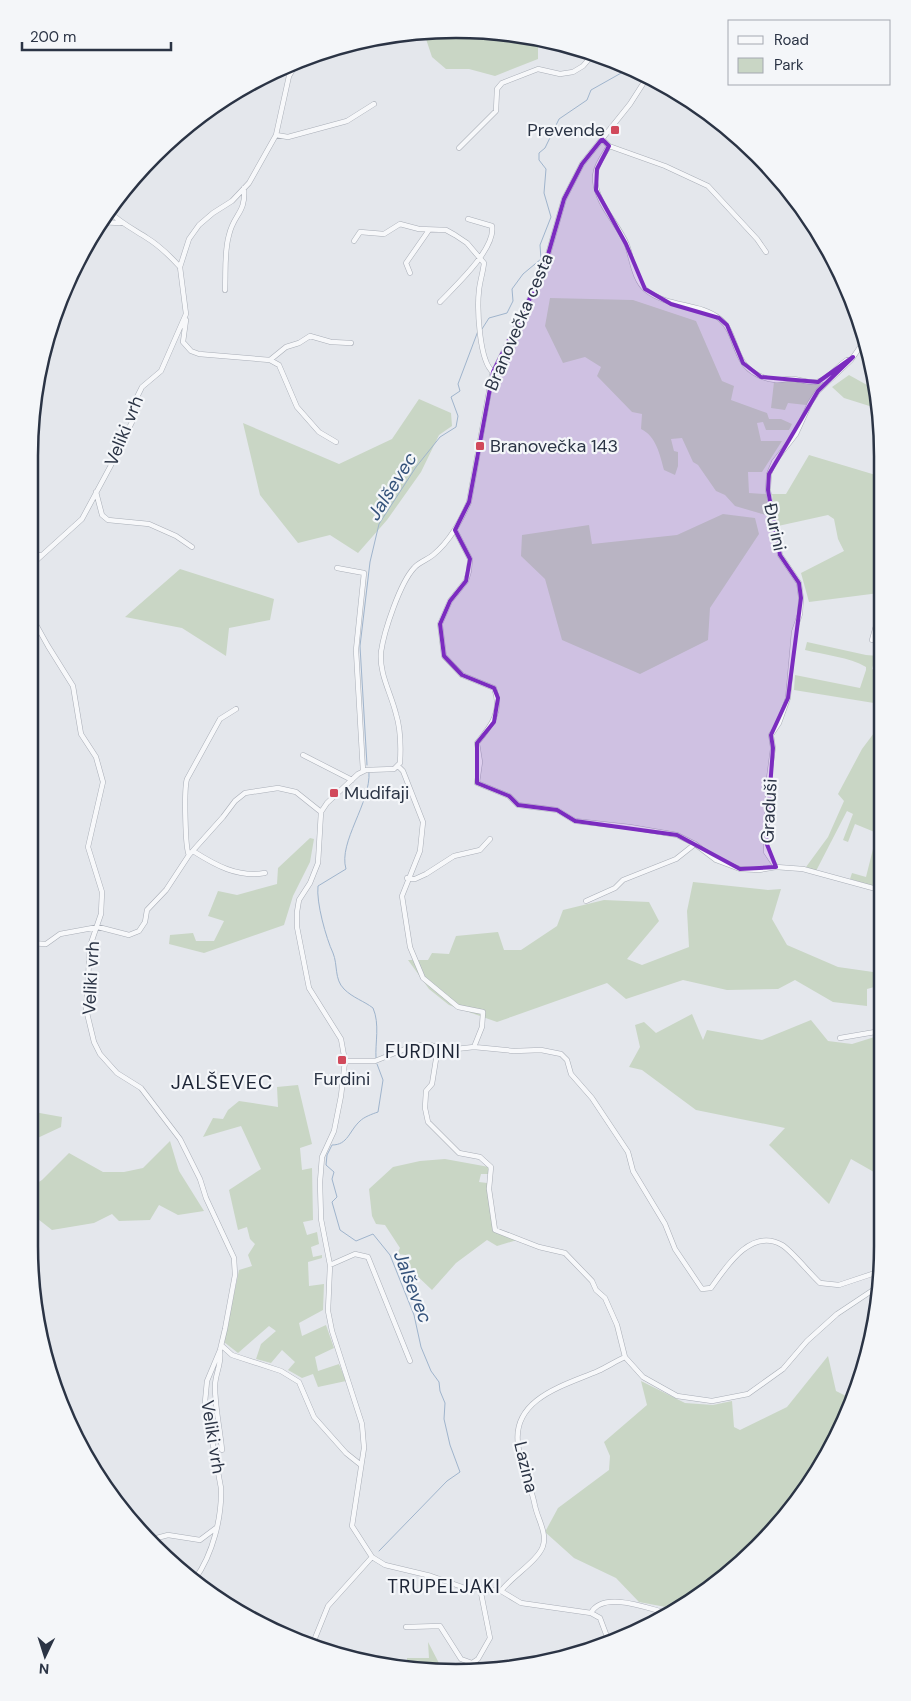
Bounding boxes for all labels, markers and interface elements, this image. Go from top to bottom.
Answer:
scale bar [22,20,171,52]
legend [728,20,891,85]
text: 200 m [30,27,76,47]
text: Road [774,30,809,50]
text: Park [774,55,804,75]
place label: Prevende [527,118,605,142]
marker: Prevende [609,124,621,136]
street label: Branovečka cesta [479,250,559,394]
street label: Veliki vrh [99,392,149,470]
place label: Branovečka 143 [490,434,618,458]
marker: Branovečka 143 [474,440,486,452]
water label: Jalševec [361,447,423,525]
street label: Đurini [758,501,792,553]
street label: Graduši [755,778,783,844]
place label: Mudifaji [344,781,409,805]
marker: Mudifaji [328,787,340,799]
street label: Veliki vrh [77,940,105,1016]
district label: FURDINI [385,1039,461,1064]
marker: Furdini [336,1054,348,1066]
place label: Furdini [314,1067,370,1091]
district label: JALŠEVEC [171,1069,273,1095]
water label: Jalševec [388,1247,438,1327]
street label: Veliki vrh [195,1399,231,1475]
street label: Lazina [508,1439,544,1495]
district label: TRUPELJAKI [387,1574,501,1599]
north arrow [20,1631,70,1681]
text: N [38,1660,50,1678]

